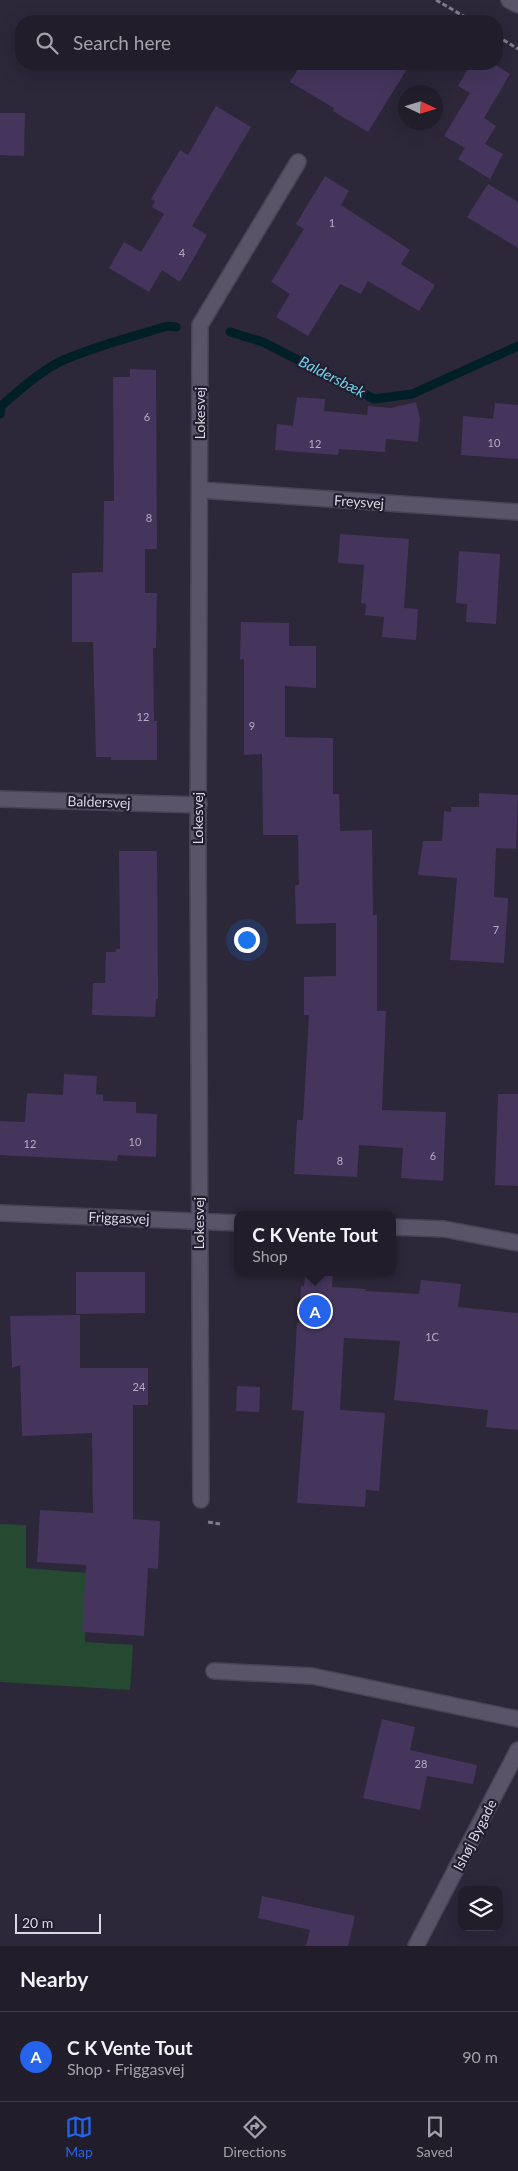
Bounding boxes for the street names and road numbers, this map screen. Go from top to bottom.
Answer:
street label: Lokesvej [191,387,208,439]
street label: Freysvej [333,491,385,512]
street label: Baldersvej [67,792,131,811]
street label: Lokesvej [189,792,206,844]
street label: Lokesvej [190,1197,207,1249]
street label: Friggasvej [88,1208,150,1227]
street label: Ishøj Bygade [449,1796,500,1873]

